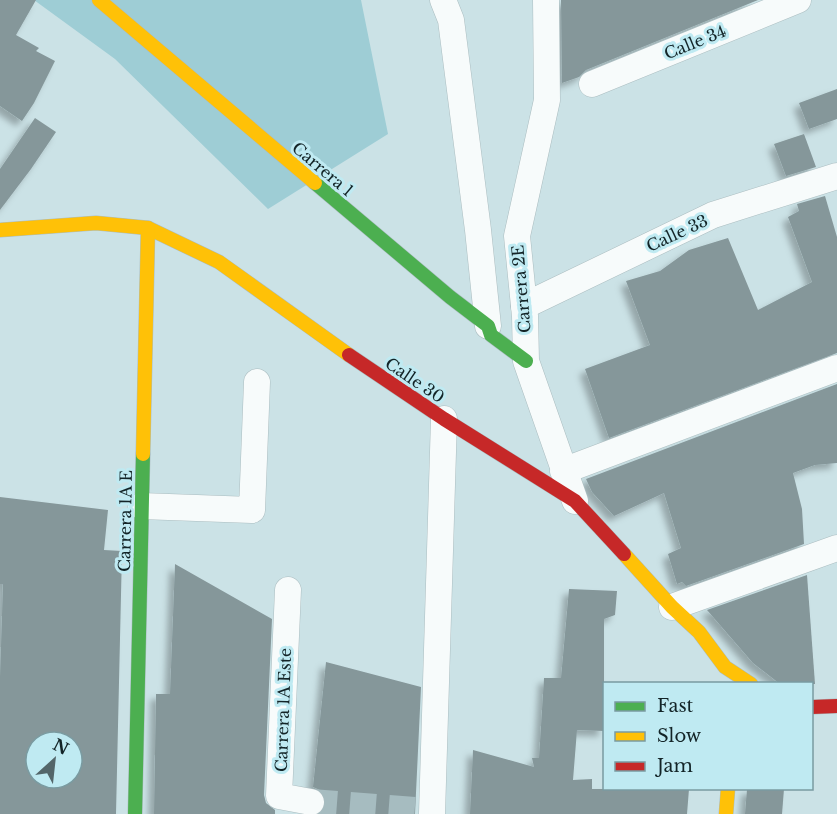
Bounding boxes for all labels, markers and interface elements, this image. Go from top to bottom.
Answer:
street label: Calle 34 [661,21,729,63]
street label: Carrera 1 [288,138,358,200]
street label: Calle 33 [643,210,711,256]
street label: Carrera 2E [507,244,535,334]
street label: Calle 30 [382,353,448,407]
street label: Carrera 1A E [114,470,136,572]
street label: Carrera 1A Este [271,647,295,773]
legend [603,682,813,790]
text: Fast [657,695,694,717]
text: Slow [657,725,702,747]
north arrow [24,730,84,790]
text: N [50,734,72,759]
text: Jam [655,755,693,777]

